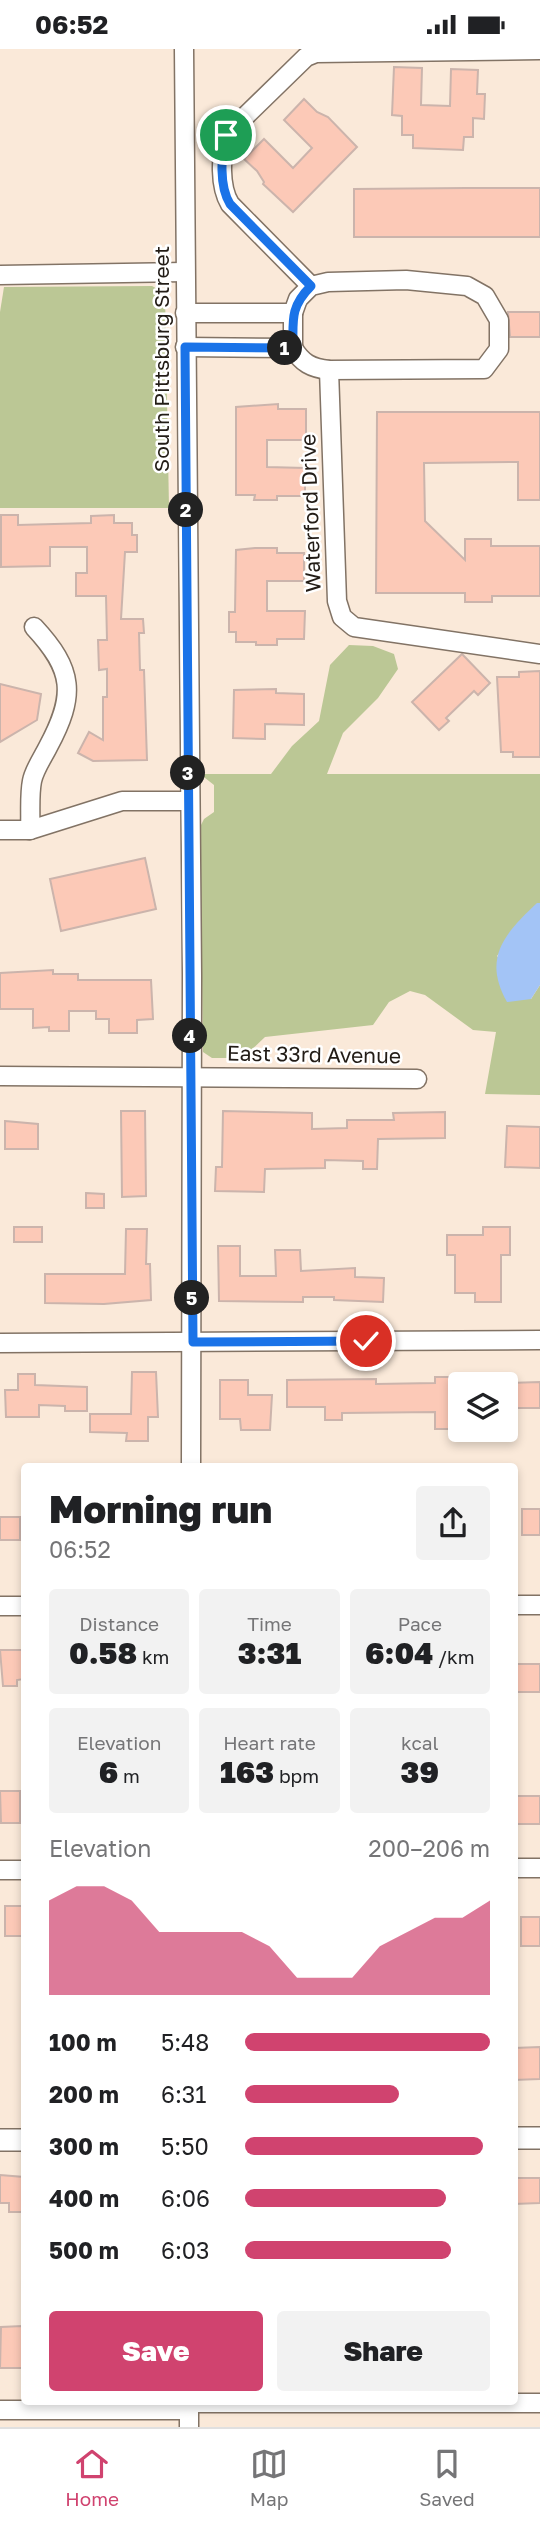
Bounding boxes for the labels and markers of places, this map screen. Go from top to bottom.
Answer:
pin [196,105,256,165]
pin: 1 [268,331,302,365]
pin: 2 [168,493,204,527]
pin: 3 [170,755,206,791]
pin: 4 [172,1019,208,1053]
pin: 5 [174,1281,210,1315]
pin [336,1311,396,1371]

